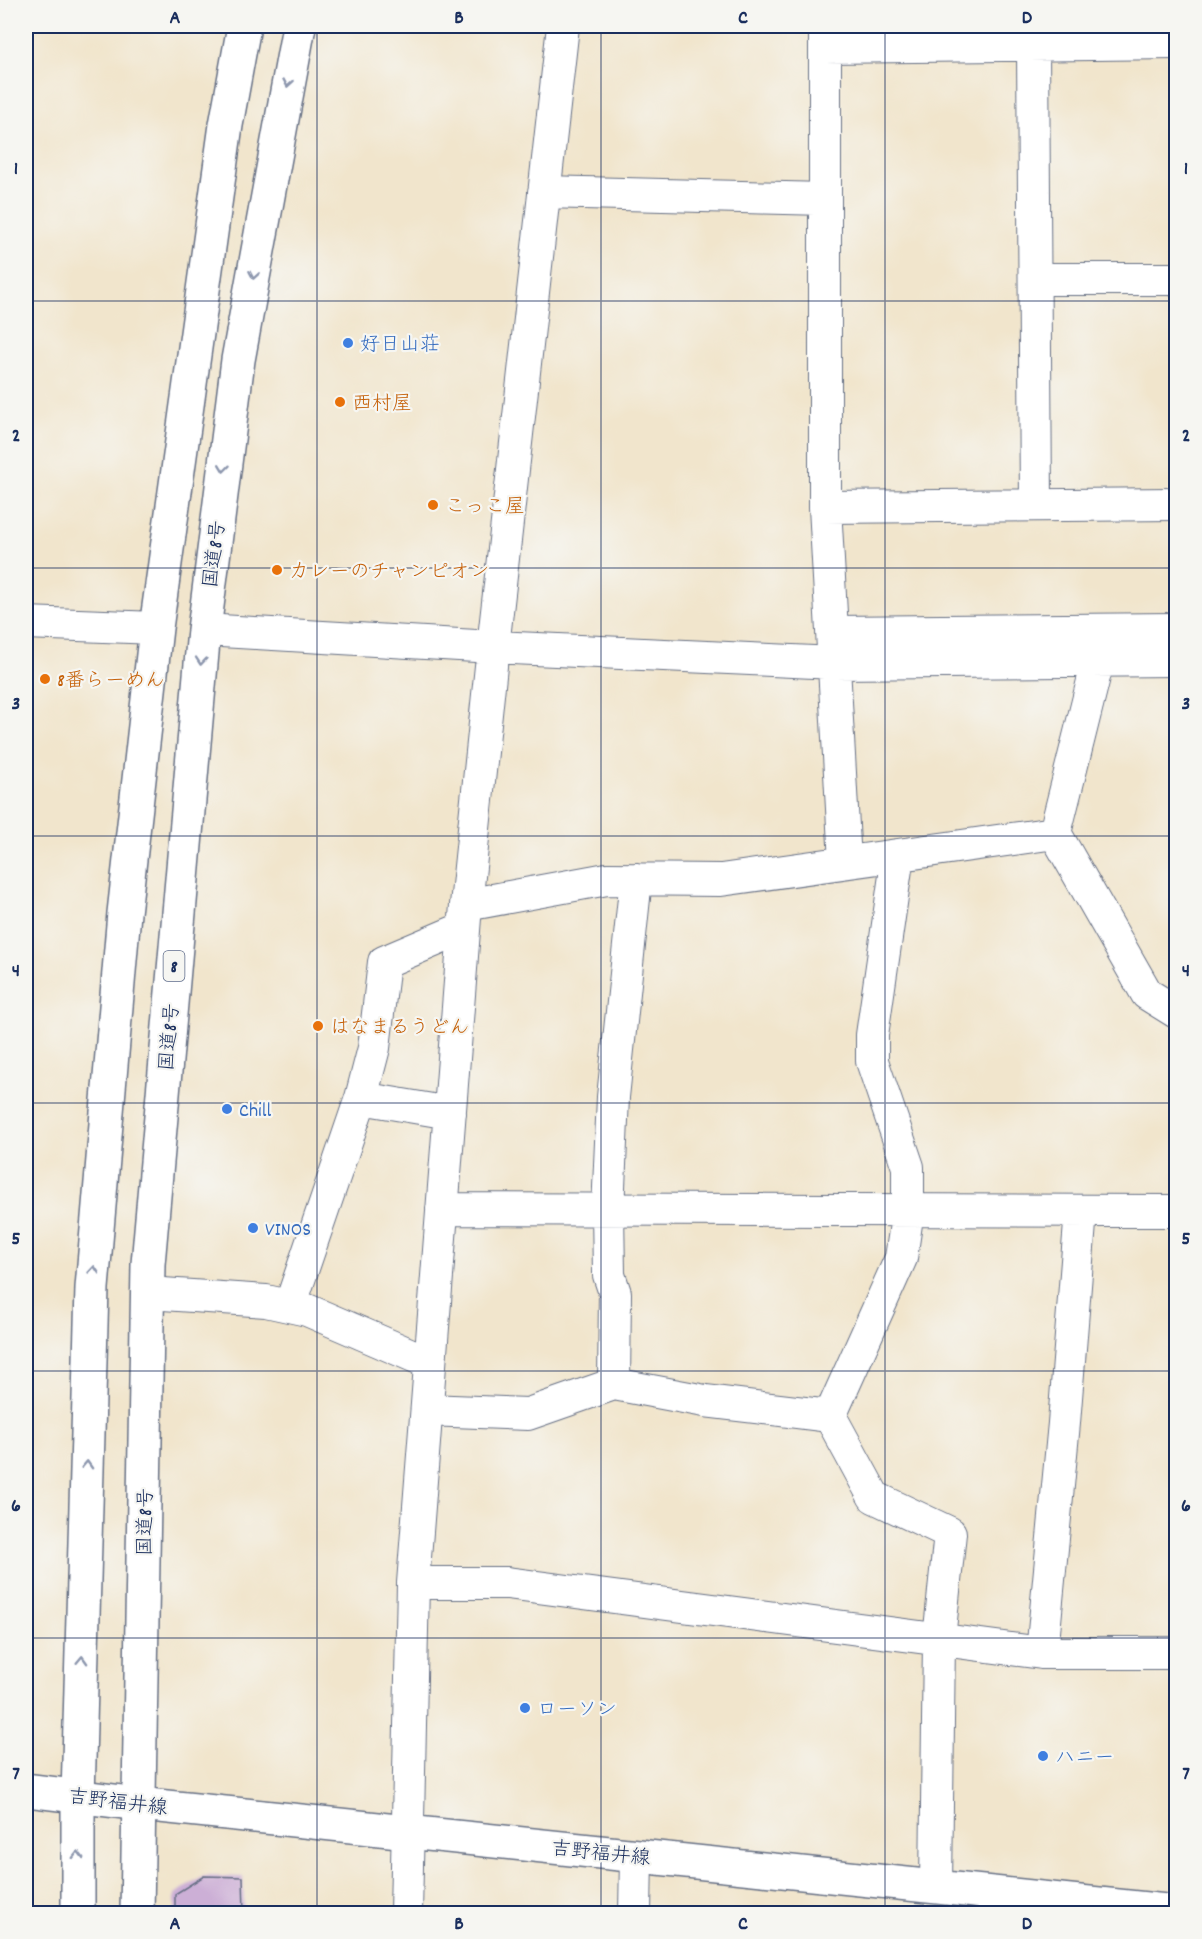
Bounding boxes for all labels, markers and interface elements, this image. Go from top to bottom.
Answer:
text: A [170,5,181,33]
text: B [454,5,464,33]
text: C [738,5,748,33]
text: D [1022,5,1033,33]
one-way arrow [282,78,295,88]
text: 1 [14,156,18,184]
text: 1 [1184,156,1188,184]
one-way arrow [248,270,260,280]
place label: 好日山荘 [360,332,440,360]
marker: 好日山荘 [341,336,355,350]
place label: 西村屋 [352,391,412,419]
marker: 西村屋 [333,395,347,409]
text: 2 [12,423,20,451]
text: 2 [1182,423,1190,451]
one-way arrow [219,463,231,472]
place label: こっこ屋 [445,494,525,522]
marker: こっこ屋 [426,498,440,512]
street label: 国道8号 [198,519,234,590]
place label: カレーのチャンピオン [289,559,489,587]
marker: カレーのチャンピオン [270,563,284,577]
one-way arrow [195,657,208,666]
place label: 8番らーめん [57,668,165,696]
marker: 8番らーめん [38,672,52,686]
text: 3 [12,691,20,719]
text: 3 [1182,691,1190,719]
road number: 8 [164,951,184,981]
text: 4 [12,958,20,986]
text: 4 [1182,958,1190,986]
street label: 国道8号 [154,1002,188,1072]
place label: はなまるうどん [330,1015,470,1043]
marker: はなまるうどん [311,1019,325,1033]
place label: Chill [239,1098,271,1126]
marker: Chill [220,1102,234,1116]
place label: VINOS [265,1217,311,1245]
marker: VINOS [246,1221,260,1235]
text: 5 [11,1226,21,1254]
text: 5 [1181,1226,1191,1254]
one-way arrow [87,1266,100,1275]
one-way arrow [81,1461,94,1470]
street label: 国道8号 [132,1488,162,1556]
text: 6 [11,1493,21,1521]
text: 6 [1181,1493,1191,1521]
one-way arrow [75,1656,88,1665]
place label: ローソン [537,1697,617,1725]
marker: ローソン [518,1701,532,1715]
place label: ハニー [1055,1745,1115,1773]
marker: ハニー [1036,1749,1050,1763]
text: 7 [12,1761,20,1789]
text: 7 [1182,1761,1190,1789]
street label: 吉野福井線 [66,1784,169,1824]
street label: 吉野福井線 [549,1836,652,1874]
one-way arrow [72,1851,84,1860]
text: A [170,1911,181,1939]
text: B [454,1911,464,1939]
text: C [738,1911,748,1939]
text: D [1022,1911,1033,1939]

